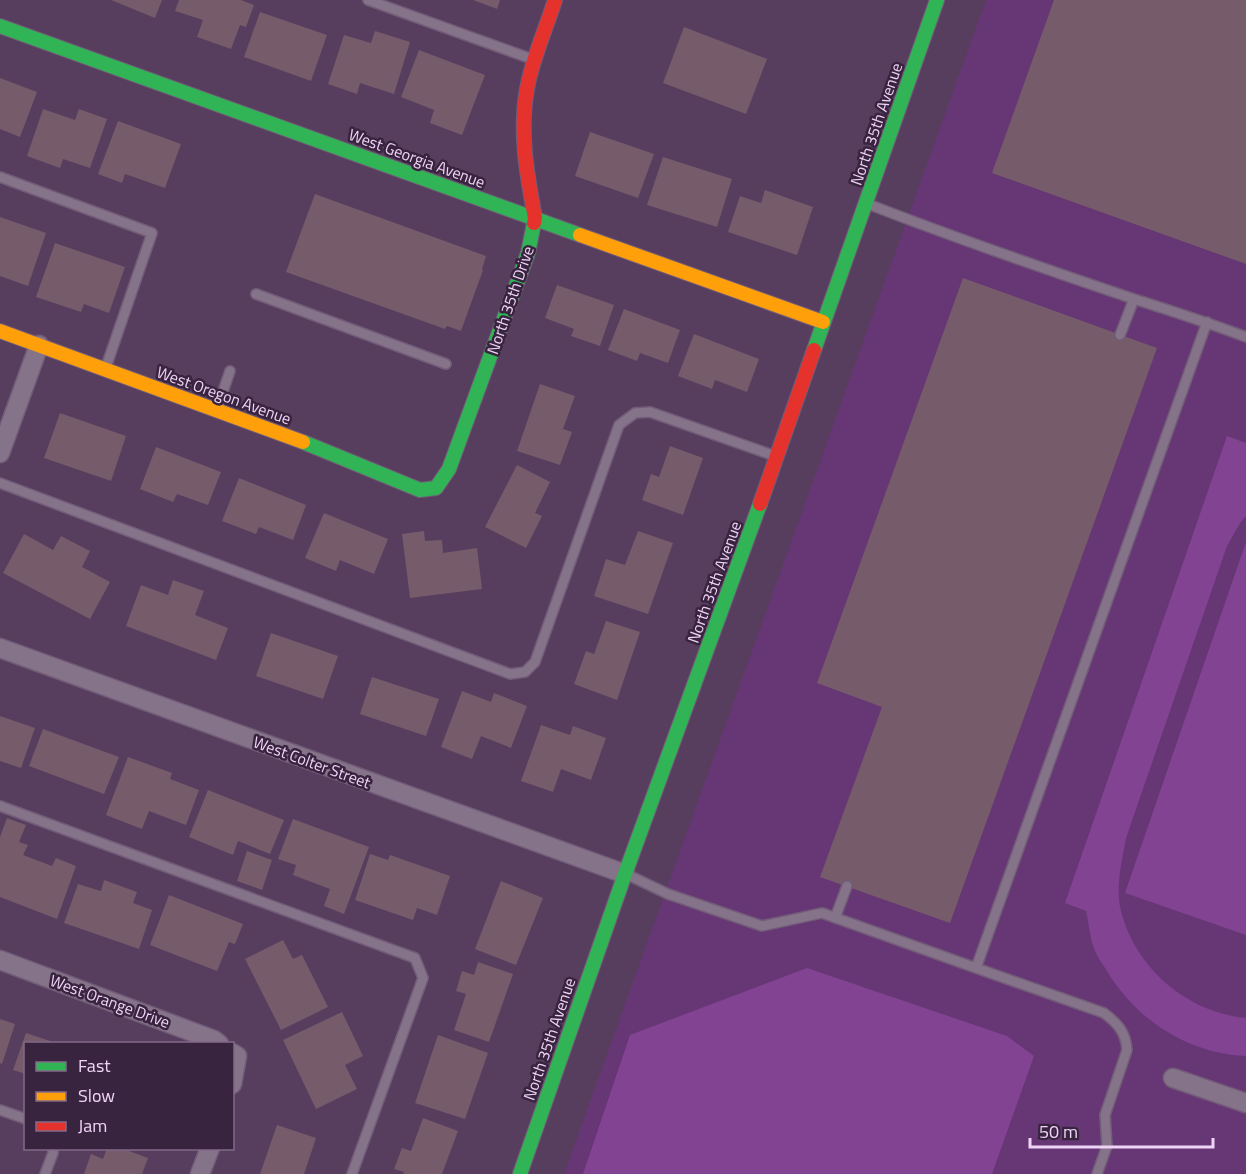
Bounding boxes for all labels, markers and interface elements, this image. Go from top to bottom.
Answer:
street label: North 35th Avenue [844,60,908,188]
street label: West Georgia Avenue [345,122,489,194]
street label: North 35th Drive [480,243,540,357]
street label: West Oregon Avenue [153,360,295,430]
street label: North 35th Avenue [681,518,747,646]
street label: West Colter Street [250,730,374,794]
street label: West Orange Drive [47,968,173,1034]
street label: North 35th Avenue [517,975,581,1103]
legend [24,1042,234,1150]
text: Fast [78,1052,111,1079]
text: Slow [78,1082,115,1109]
scale bar [1030,1111,1213,1149]
text: Jam [78,1112,107,1139]
text: 50 m [1039,1118,1078,1145]

